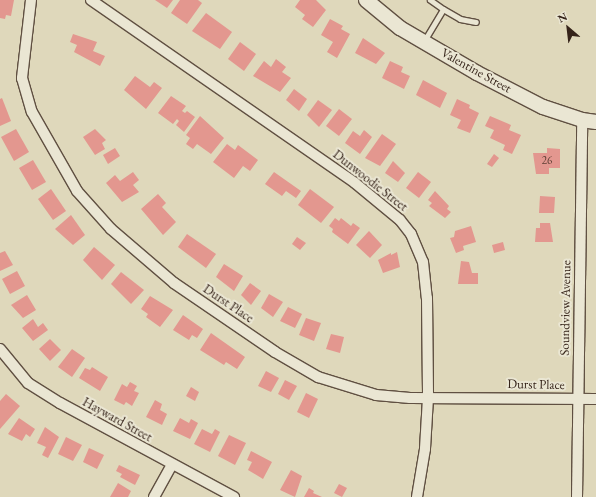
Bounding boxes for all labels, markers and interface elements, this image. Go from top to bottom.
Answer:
north arrow [548,8,588,48]
text: N [555,9,570,26]
street label: Valentine Street [438,45,514,97]
street label: Dunwoodie Street [329,147,411,215]
house number: 26 [542,153,552,167]
street label: Soundview Avenue [557,260,575,356]
street label: Durst Place [200,281,256,327]
street label: Durst Place [507,377,565,393]
street label: Hayward Street [79,394,155,446]

